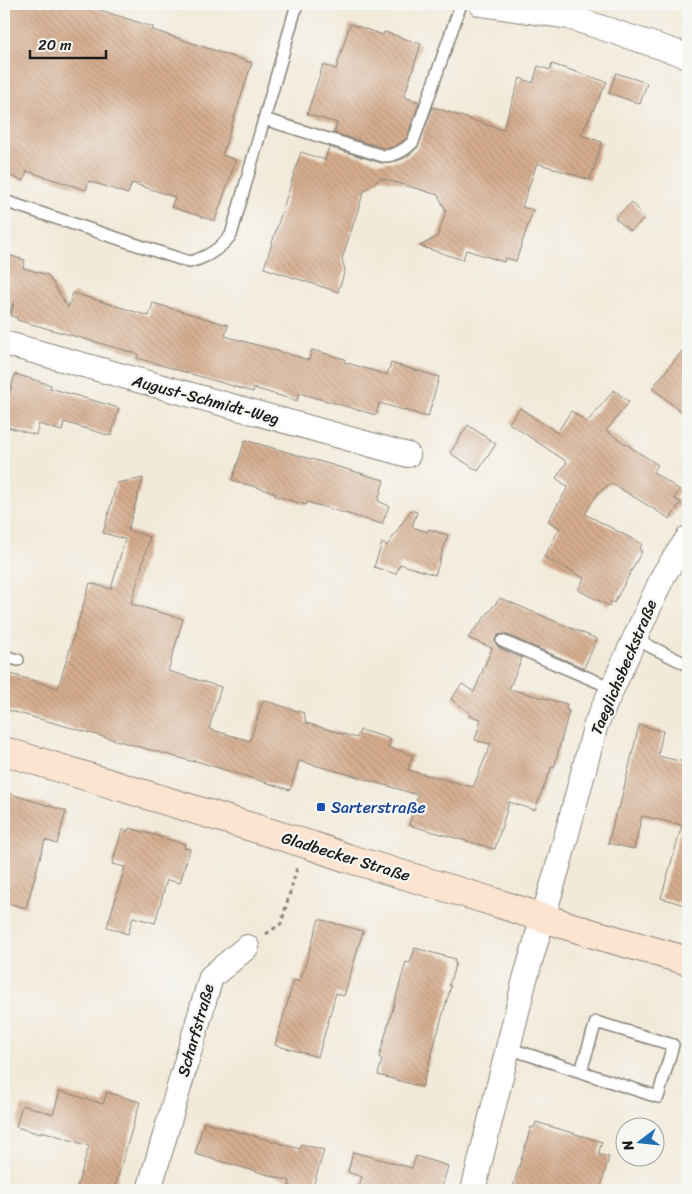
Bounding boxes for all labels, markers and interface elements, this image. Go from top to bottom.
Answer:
scale bar [30,28,106,60]
text: 20 m [38,32,72,58]
street label: August-Schmidt-Weg [128,366,283,433]
street label: Taeglichsbeckstraße [582,595,665,739]
place label: Sarterstraße [331,793,426,822]
marker: Sarterstraße [315,801,327,813]
street label: Gladbecker Straße [278,823,414,890]
street label: Scharfstraße [168,980,223,1080]
north arrow [614,1116,664,1166]
text: N [615,1137,642,1155]

